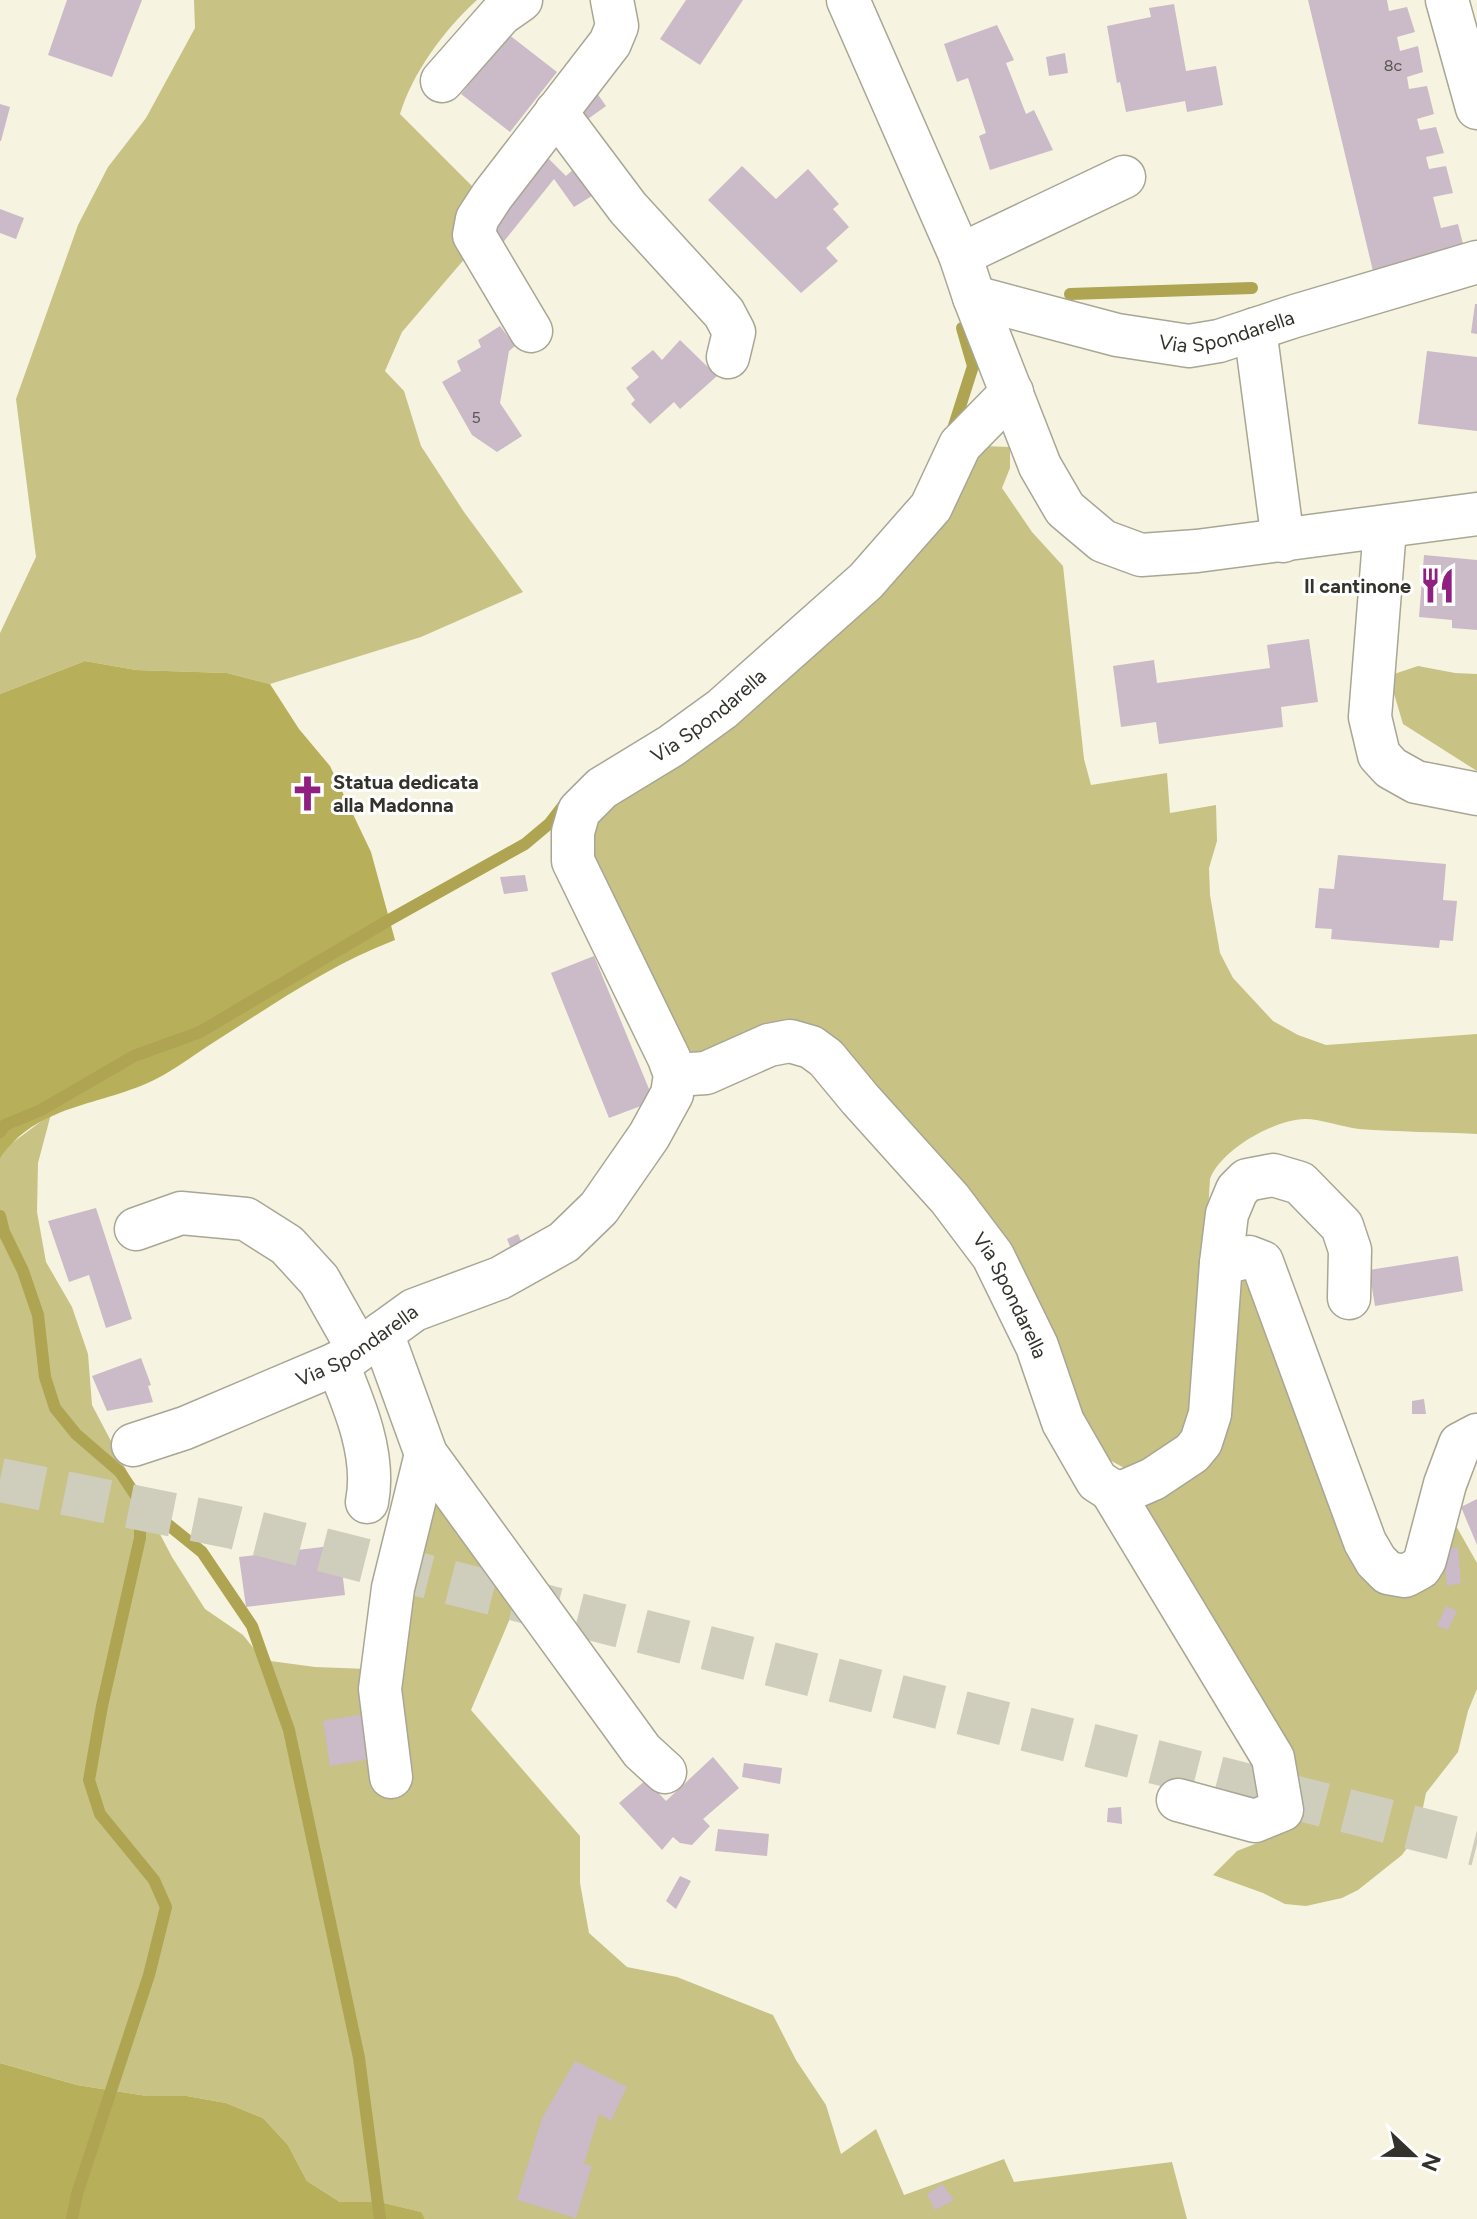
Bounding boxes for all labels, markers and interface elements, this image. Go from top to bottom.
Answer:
house number: 8c [1384,56,1403,75]
street label: Via Spondarella [1157,305,1297,358]
house number: 5 [471,408,481,427]
restaurant icon: Il cantinone [1418,567,1456,605]
place label: Il cantinone [1304,574,1411,598]
street label: Via Spondarella [646,664,771,767]
place label: Statua dedicata alla Madonna [333,770,479,817]
church icon: Statua dedicata alla Madonna [288,775,326,813]
street label: Via Spondarella [967,1228,1052,1362]
street label: Via Spondarella [292,1299,423,1391]
north arrow [1373,2115,1453,2195]
text: N [1415,2149,1447,2175]

